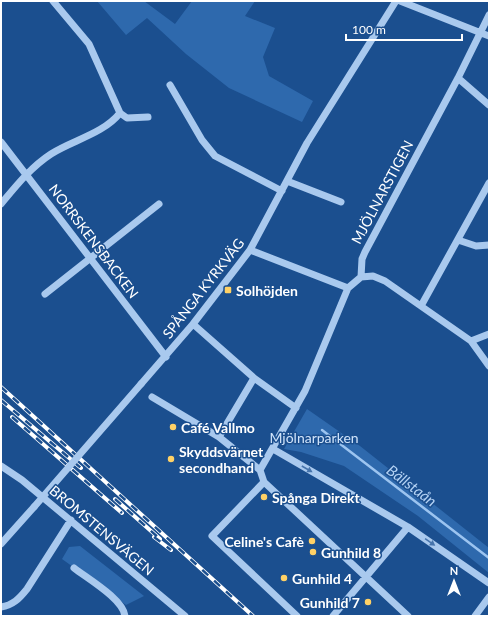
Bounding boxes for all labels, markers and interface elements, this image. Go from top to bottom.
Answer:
scale bar [346,16,462,42]
text: 100 m [352,22,386,37]
street label: MJÖLNARSTIGEN [347,137,417,247]
street label: NORRSKENSBACKEN [46,181,142,301]
street label: SPÅNGA KYRKVÄG [159,235,247,341]
place label: Solhöjden [236,282,298,299]
marker: Solhöjden [223,285,233,295]
place label: Café Vallmo [181,419,255,436]
marker: Café Vallmo [168,422,178,432]
park label: Mjölnarparken [269,429,359,446]
place label: Skyddsvärnet secondhand [179,443,264,476]
marker: Skyddsvärnet secondhand [166,454,176,464]
water label: Bällstaån [383,460,441,510]
one-way arrow [301,465,313,472]
street label: BROMSTENSVÄGEN [46,481,158,579]
place label: Spånga Direkt [272,489,360,506]
marker: Spånga Direkt [259,492,269,502]
place label: Celine's Cafè [224,533,305,550]
marker: Celine's Cafè [307,536,317,546]
one-way arrow [425,538,435,546]
place label: Gunhild 8 [321,544,381,561]
marker: Gunhild 8 [308,547,318,557]
north arrow [434,561,474,601]
text: N [450,564,458,577]
place label: Gunhild 4 [292,570,352,587]
marker: Gunhild 4 [279,573,289,583]
place label: Gunhild 7 [300,594,360,611]
marker: Gunhild 7 [363,597,373,607]

